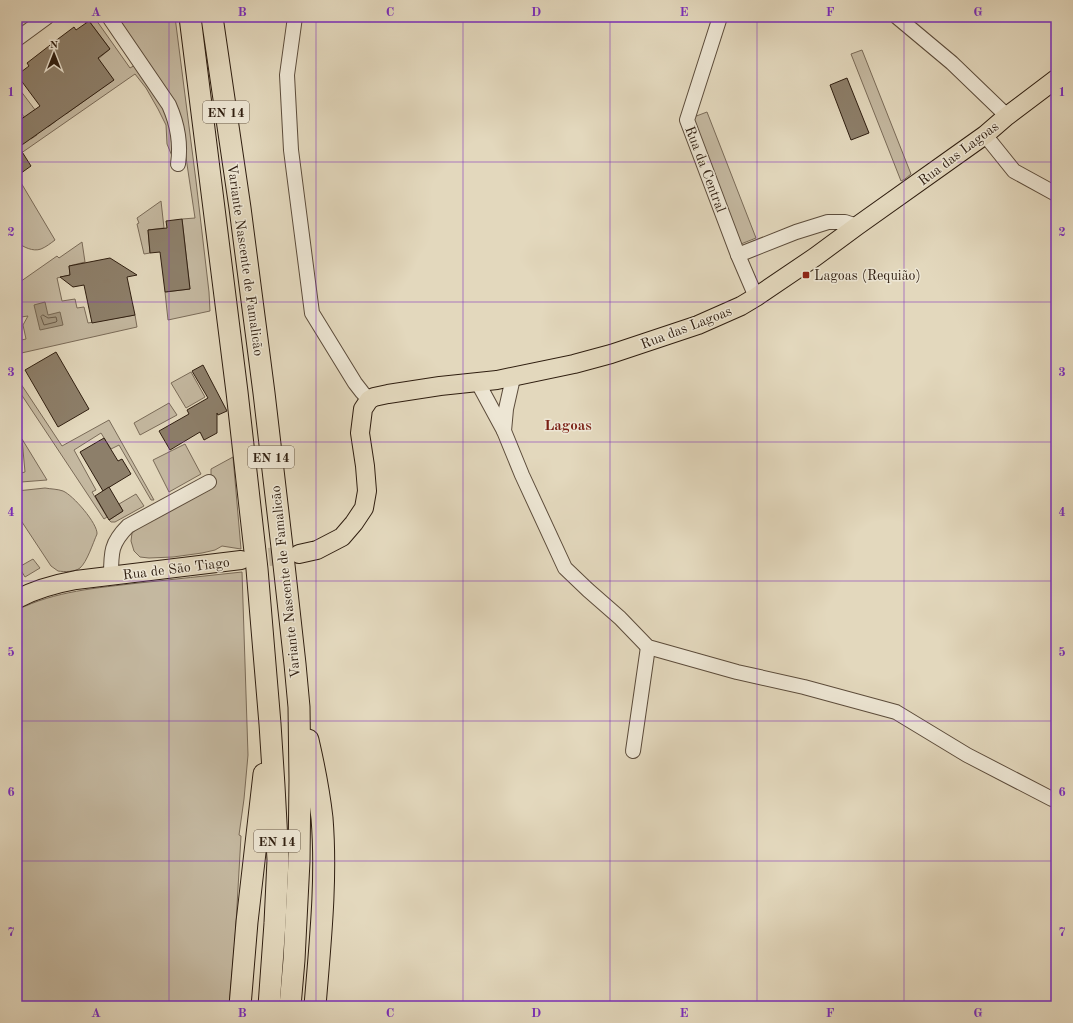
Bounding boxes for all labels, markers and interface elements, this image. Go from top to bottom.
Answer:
text: A [91,6,101,19]
text: B [237,6,247,19]
text: C [386,6,394,19]
text: D [531,6,541,19]
text: E [680,6,689,19]
text: F [826,6,835,19]
text: G [973,6,983,19]
north arrow [34,34,74,74]
text: N [50,40,59,51]
text: 1 [7,86,15,99]
text: 1 [1058,86,1066,99]
road number: EN 14 [203,101,249,123]
street label: Rua das Lagoas [916,119,1001,188]
street label: Rua da Central [682,124,728,215]
street label: Variante Nascente de Famalicão [225,163,265,357]
text: 2 [7,226,15,239]
text: 2 [1058,226,1066,239]
place label: Lagoas (Requião) [814,269,921,283]
marker: Lagoas (Requião) [801,270,811,280]
street label: Rua das Lagoas [639,304,734,352]
text: 3 [7,366,15,379]
text: 3 [1058,366,1066,379]
district label: Lagoas [544,419,592,434]
road number: EN 14 [248,446,294,468]
street label: Variante Nascente de Famalicão [269,485,303,679]
text: 4 [7,506,15,519]
text: 4 [1058,506,1066,519]
street label: Rua de São Tiago [122,555,230,583]
text: 5 [7,646,15,659]
text: 5 [1058,646,1066,659]
text: 6 [7,786,15,799]
text: 6 [1058,786,1066,799]
road number: EN 14 [254,830,300,852]
text: 7 [7,926,15,939]
text: 7 [1058,926,1066,939]
text: A [91,1007,101,1020]
text: B [237,1007,247,1020]
text: C [386,1007,394,1020]
text: D [531,1007,541,1020]
text: E [680,1007,689,1020]
text: F [826,1007,835,1020]
text: G [973,1007,983,1020]

